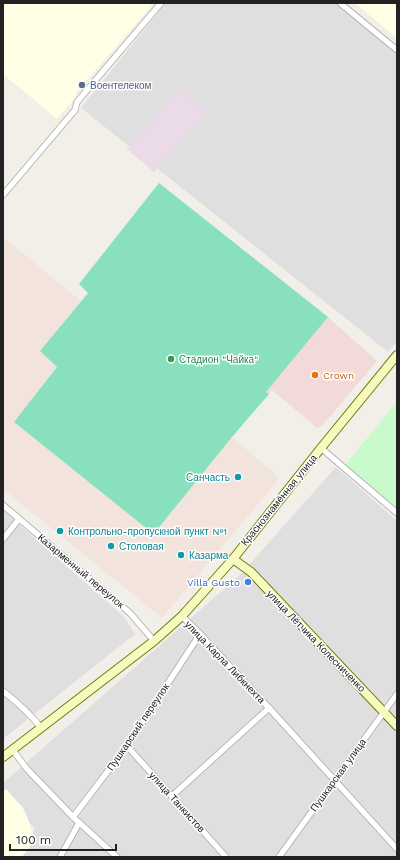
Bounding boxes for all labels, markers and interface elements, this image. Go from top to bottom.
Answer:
marker: Воентелеком [77,80,87,90]
place label: Воентелеком [90,80,151,91]
marker: Стадион "Чайка" [166,354,176,364]
place label: Стадион "Чайка" [179,354,258,365]
marker: Crown [310,370,320,380]
place label: Crown [323,370,354,381]
street label: Краснознамённая улица [239,452,319,548]
place label: Санчасть [186,472,230,483]
marker: Санчасть [233,472,243,482]
marker: Контрольно-пропускной пункт №1 [55,526,65,536]
place label: Контрольно-пропускной пункт №1 [68,526,227,537]
street label: Казарменный переулок [36,532,127,611]
marker: Столовая [106,541,116,551]
place label: Столовая [119,541,164,552]
marker: Казарма [176,550,186,560]
place label: Казарма [189,550,229,561]
place label: Villa Gusto [187,577,240,588]
marker: Villa Gusto [243,577,253,587]
street label: улица Лётчика Колесниченко [264,588,368,694]
street label: улица Карла Либкнехта [183,618,268,706]
street label: Пушкарский переулок [105,681,172,773]
street label: Пушкарская улица [308,736,368,814]
street label: улица Танкистов [147,769,207,835]
scale bar [10,826,116,852]
text: 100 m [16,833,51,847]

